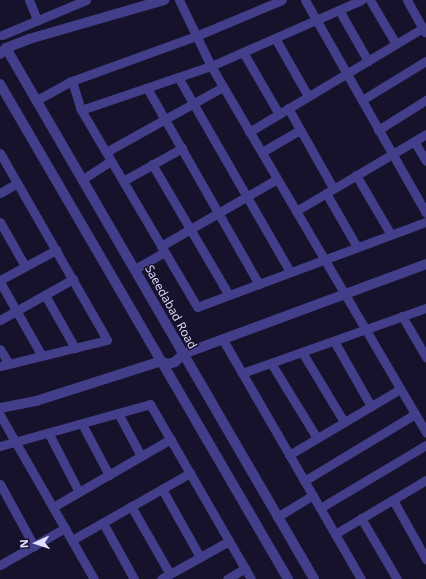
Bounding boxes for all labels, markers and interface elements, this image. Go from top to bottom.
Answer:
street label: Saeedabad Road [142,262,200,352]
north arrow [16,523,56,563]
text: N [16,539,31,549]

